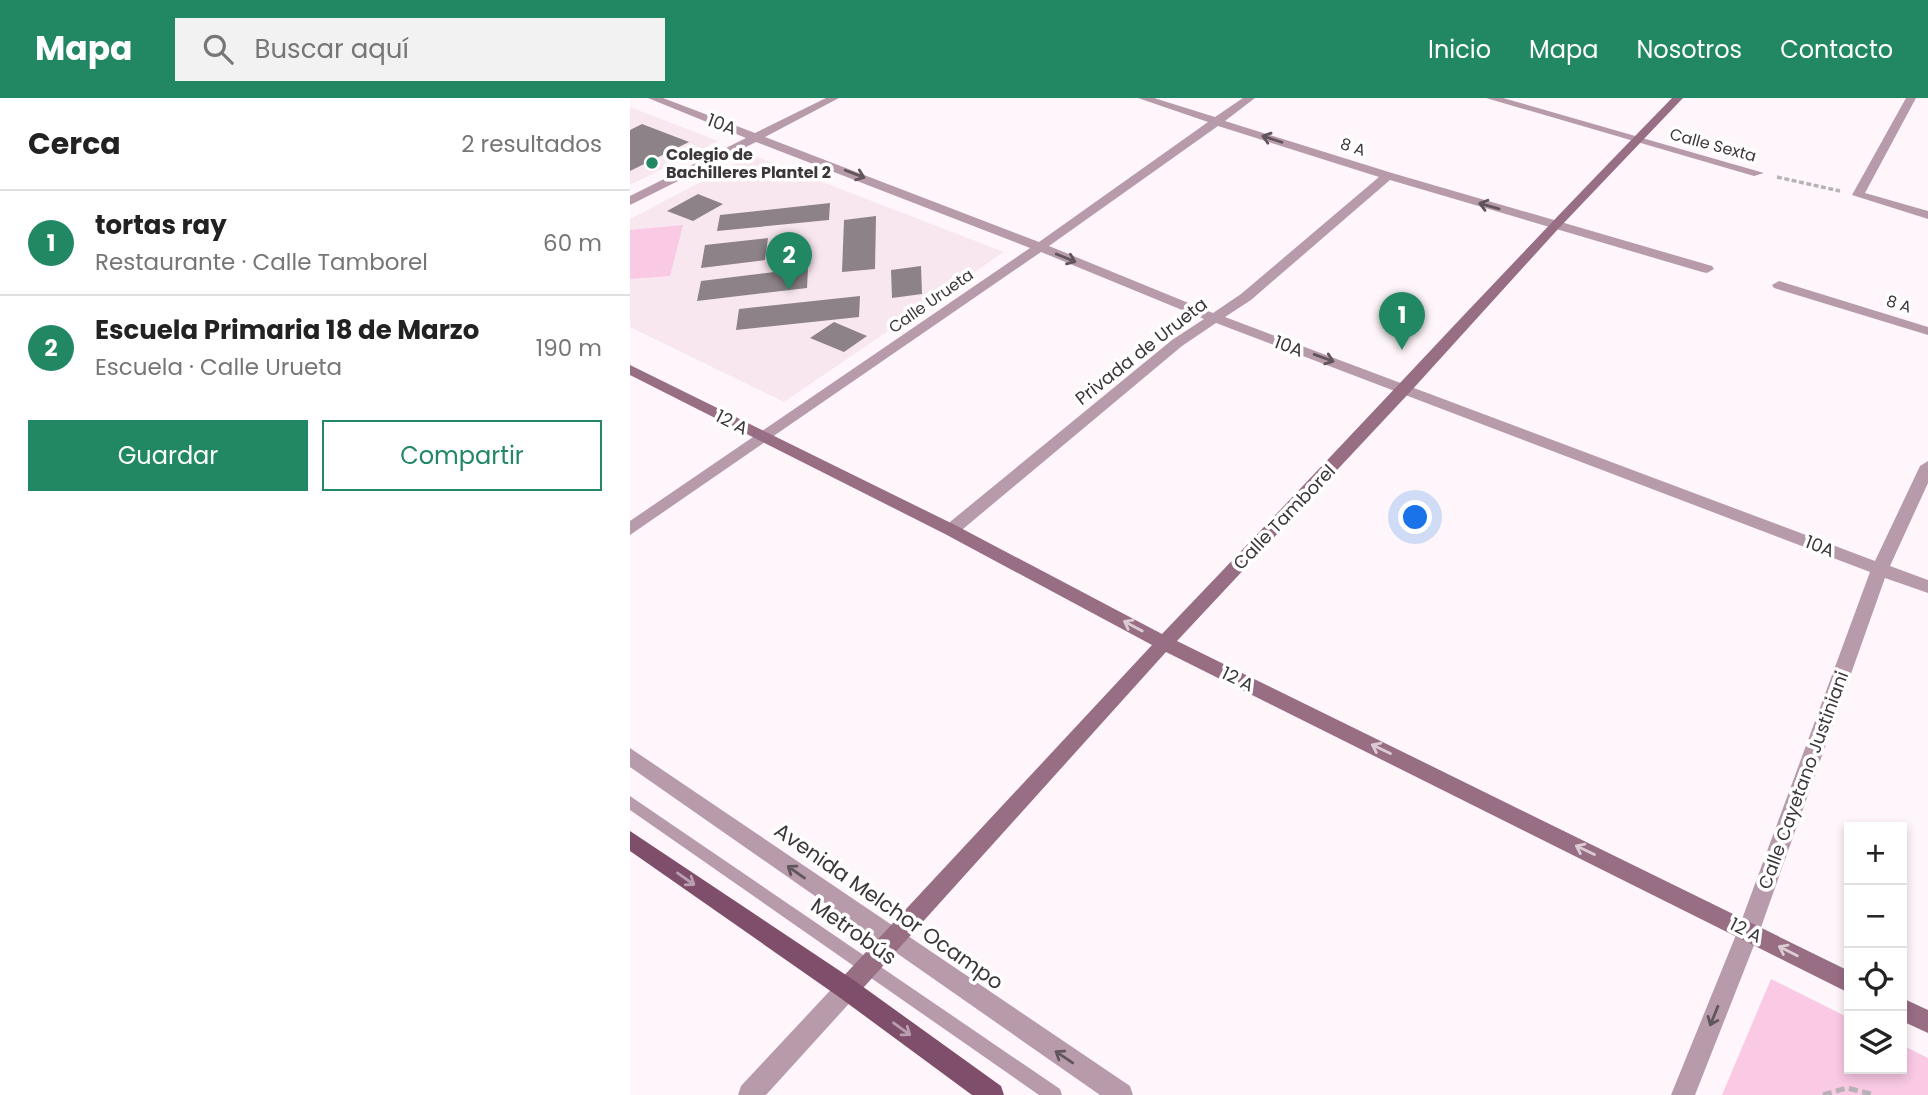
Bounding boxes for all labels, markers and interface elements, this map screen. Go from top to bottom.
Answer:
search box [175,18,665,81]
text: Mapa [35,25,133,72]
icon: search [199,30,237,68]
text: Buscar aquí [255,31,409,67]
text: Inicio [1428,33,1491,66]
text: Mapa [1529,33,1598,66]
text: Nosotros [1636,33,1742,66]
text: Contacto [1780,33,1893,66]
street label: 10A [704,107,740,141]
text: Cerca [28,122,121,165]
street label: Calle Sexta [1667,122,1759,168]
text: 2 resultados [461,128,602,160]
one-way arrow [1261,132,1283,145]
street label: 8 A [1337,132,1369,162]
place label: Colegio de Bachilleres Plantel 2 [666,143,831,184]
marker: Colegio de Bachilleres Plantel 2 [644,155,660,171]
one-way arrow [843,169,865,182]
one-way arrow [1479,198,1501,211]
text: tortas ray [95,207,227,243]
text: 1 [47,227,55,259]
text: 60 m [543,227,602,259]
pin: 2 [766,232,812,290]
text: Restaurante · Calle Tamborel [95,246,428,278]
one-way arrow [1055,252,1077,265]
street label: Calle Urueta [884,263,978,339]
street label: 8 A [1884,289,1915,319]
street label: Privada de Urueta [1070,291,1212,411]
pin: 1 [1379,292,1425,350]
text: Escuela Primaria 18 de Marzo [95,312,479,348]
street label: 10A [1271,329,1307,363]
text: 2 [44,332,58,364]
text: 190 m [536,332,602,364]
text: Escuela · Calle Urueta [95,351,342,383]
one-way arrow [1312,353,1334,365]
street label: 12 A [712,403,752,441]
button: Guardar [28,420,308,491]
button: Compartir [322,420,602,491]
street label: Calle Tamborel [1227,459,1341,575]
your location [1398,500,1432,534]
street label: 10A [1802,529,1838,563]
one-way arrow [1123,619,1144,632]
street label: 12 A [1218,661,1258,697]
street label: Calle Cayetano Justiniani [1752,668,1854,892]
one-way arrow [1371,742,1392,755]
street label: Avenida Melchor Ocampo [769,816,1009,996]
map controls [1844,822,1907,1074]
button: + [1844,822,1907,885]
one-way arrow [1575,842,1596,856]
one-way arrow [787,865,806,879]
one-way arrow [676,872,695,886]
button: − [1844,885,1907,948]
street label: Metrobús [805,891,903,971]
street label: 12 A [1726,911,1766,949]
one-way arrow [1779,943,1799,957]
button: locate [1844,948,1907,1011]
one-way arrow [1707,1005,1720,1027]
button: layers [1844,1011,1907,1074]
one-way arrow [892,1022,911,1036]
one-way arrow [1055,1049,1074,1064]

